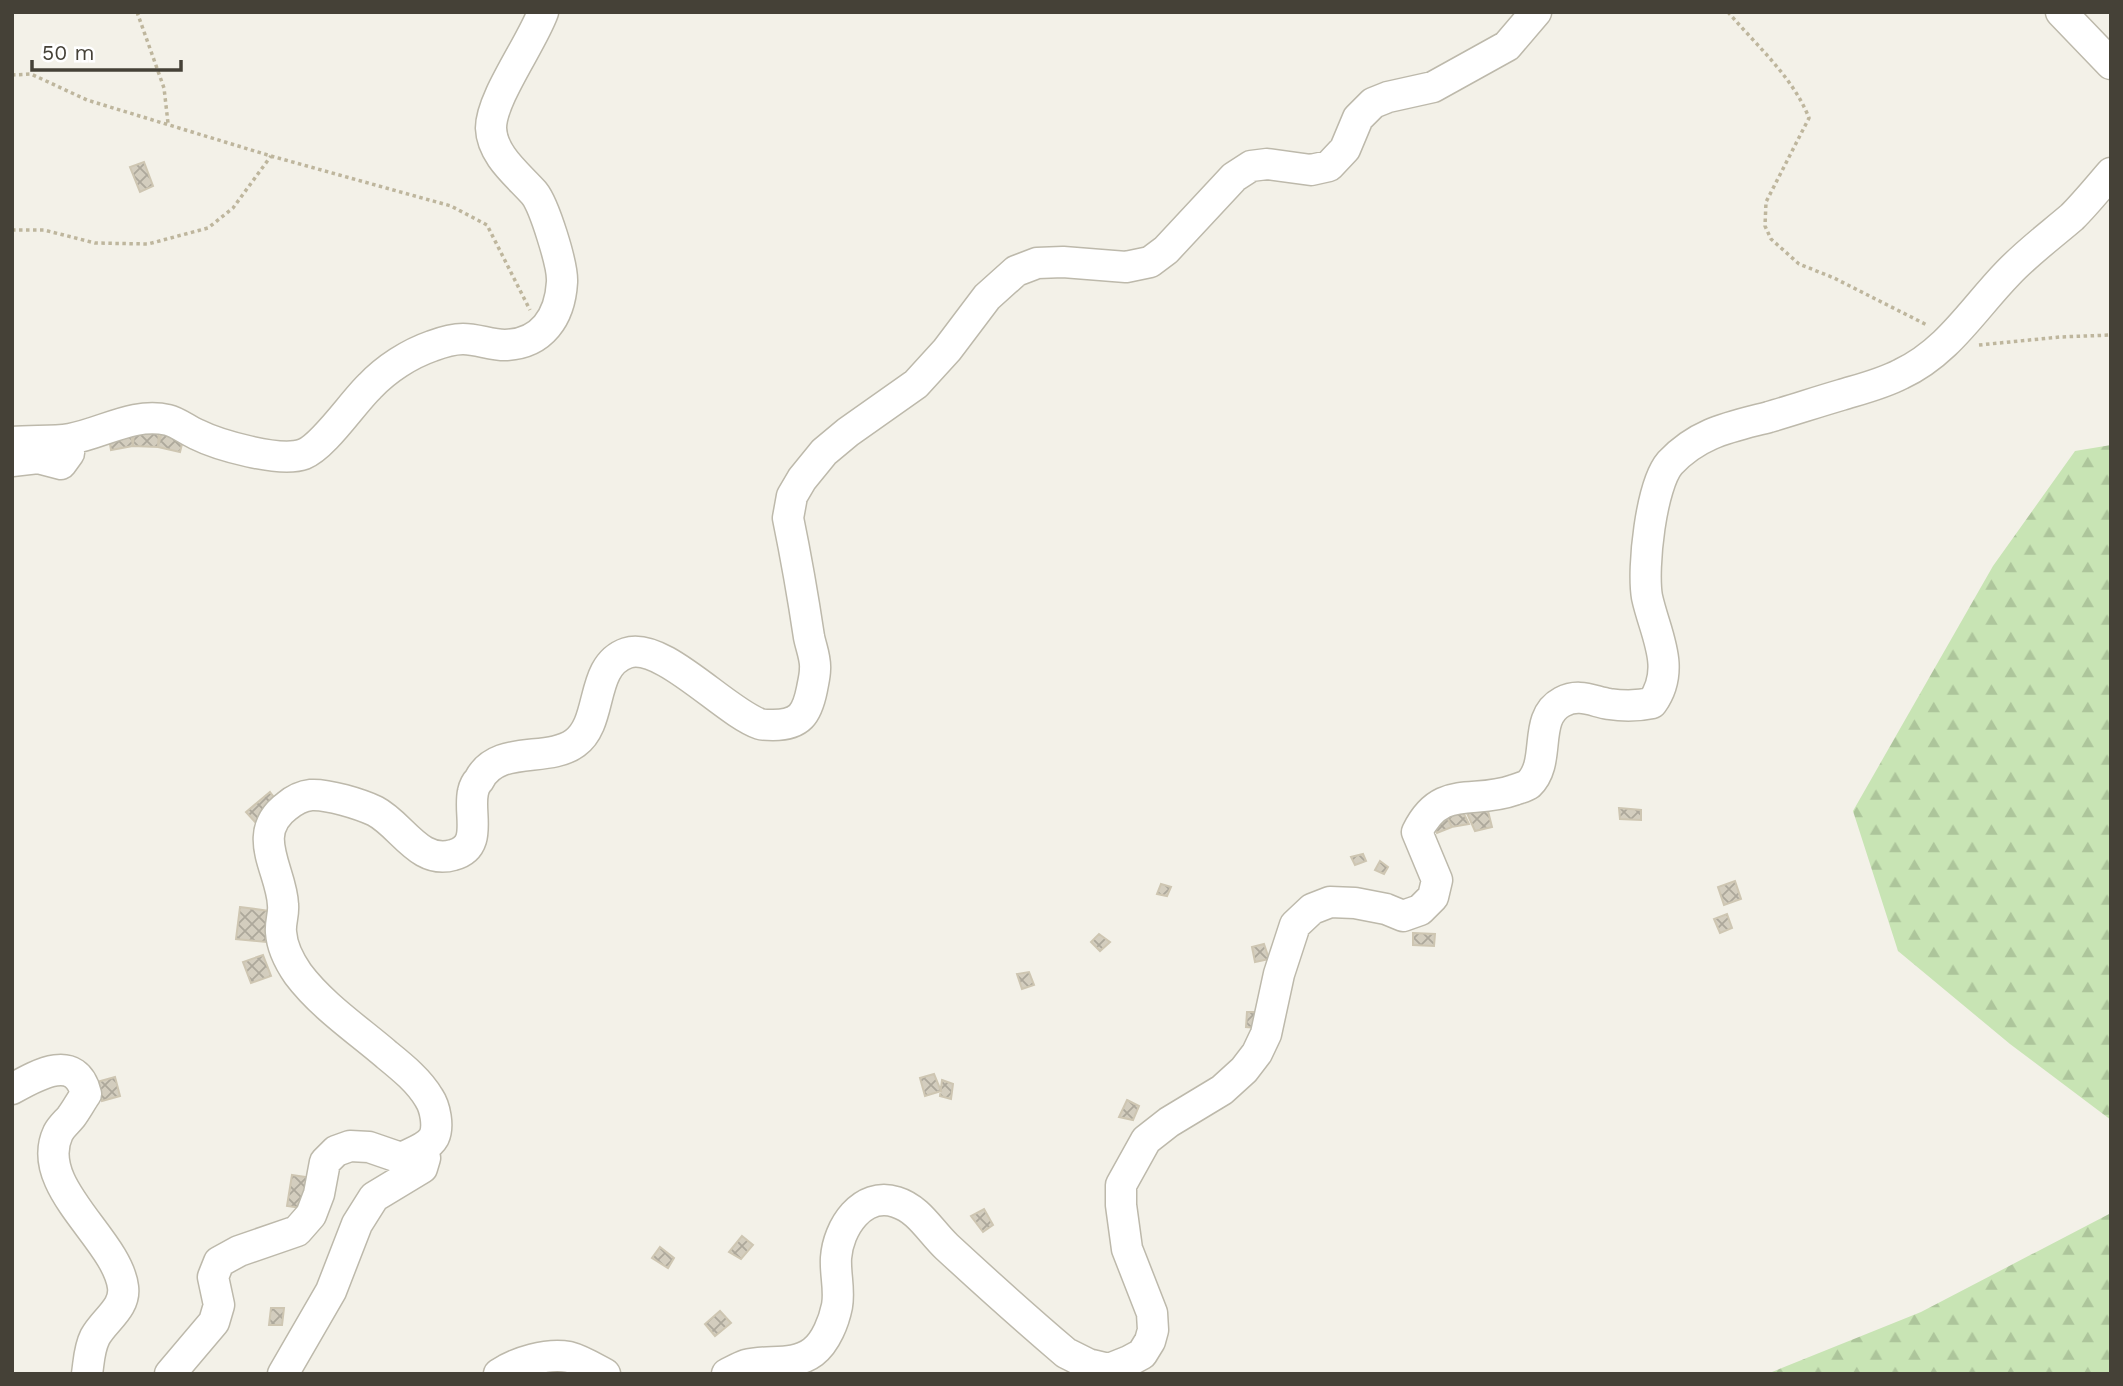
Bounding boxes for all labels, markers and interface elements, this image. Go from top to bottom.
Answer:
scale bar [32,28,180,72]
text: 50 m [42,40,94,65]

